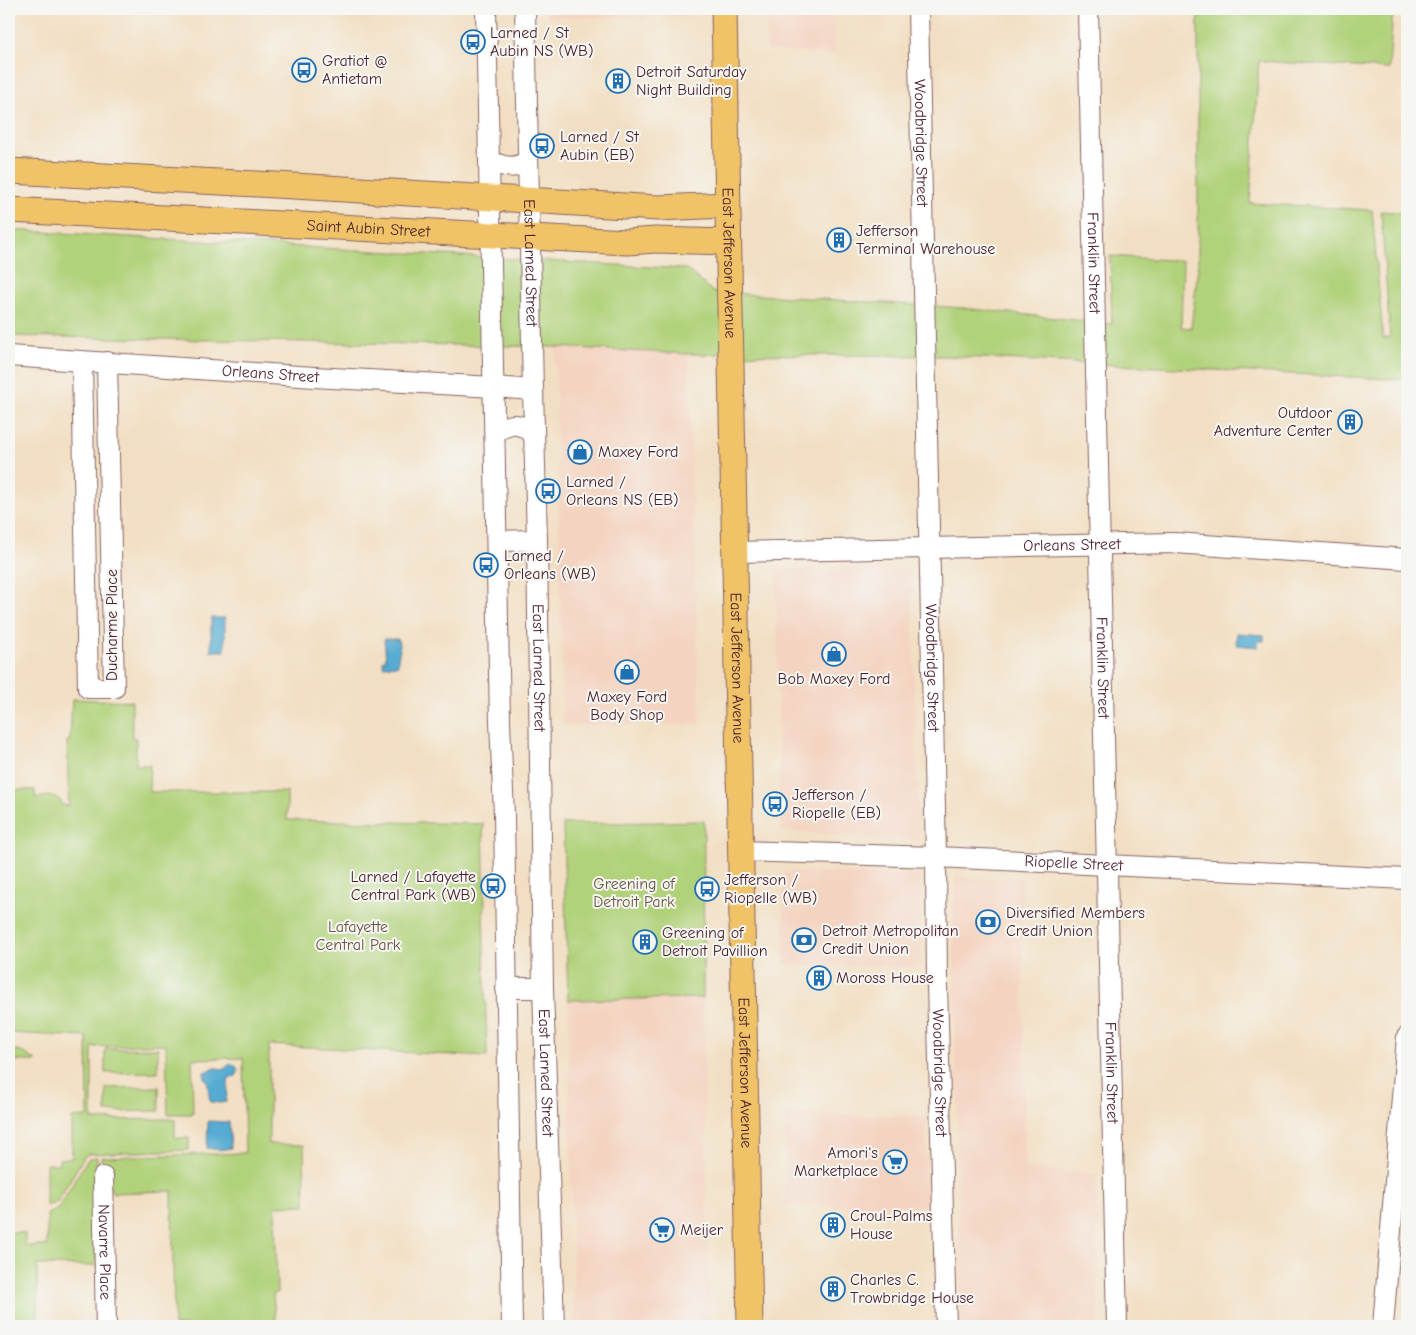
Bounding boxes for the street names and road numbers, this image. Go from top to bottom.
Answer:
street label: Woodbridge Street [910,79,931,207]
street label: East Jefferson Avenue [719,187,740,339]
street label: East Larned Street [520,199,541,327]
street label: Franklin Street [1083,212,1104,314]
street label: Saint Aubin Street [306,216,431,241]
street label: Orleans Street [221,362,320,386]
street label: Orleans Street [1023,535,1121,555]
street label: Ducharme Place [103,569,121,681]
street label: East Jefferson Avenue [727,592,747,744]
street label: East Larned Street [529,604,549,732]
street label: Woodbridge Street [922,604,942,732]
street label: Franklin Street [1092,617,1113,719]
street label: Riopelle Street [1024,852,1124,875]
street label: East Jefferson Avenue [735,997,755,1148]
street label: East Larned Street [535,1009,557,1137]
street label: Woodbridge Street [929,1009,950,1137]
street label: Franklin Street [1101,1022,1122,1124]
street label: Navarre Place [95,1204,114,1300]

